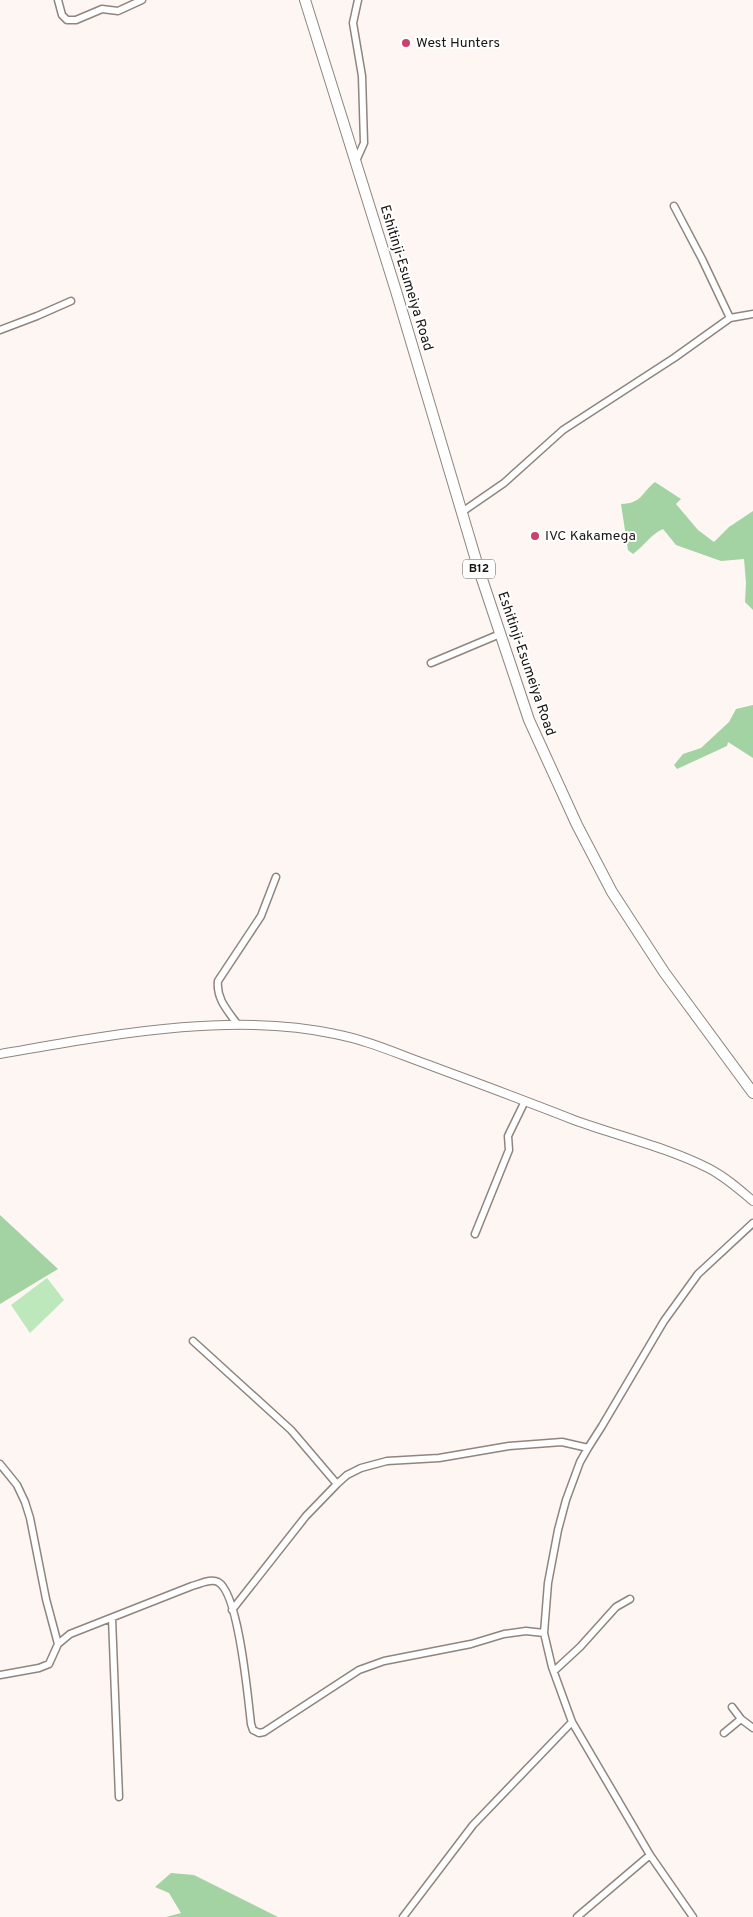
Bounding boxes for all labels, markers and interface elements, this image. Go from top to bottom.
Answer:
place label: West Hunters [416,35,500,52]
marker: West Hunters [400,37,412,49]
street label: Eshitinji-Esumeiya Road [376,203,436,353]
place label: IVC Kakamega [545,528,636,545]
marker: IVC Kakamega [529,530,541,542]
road number: B12 [463,560,495,578]
street label: Eshitinji-Esumeiya Road [493,590,559,738]

